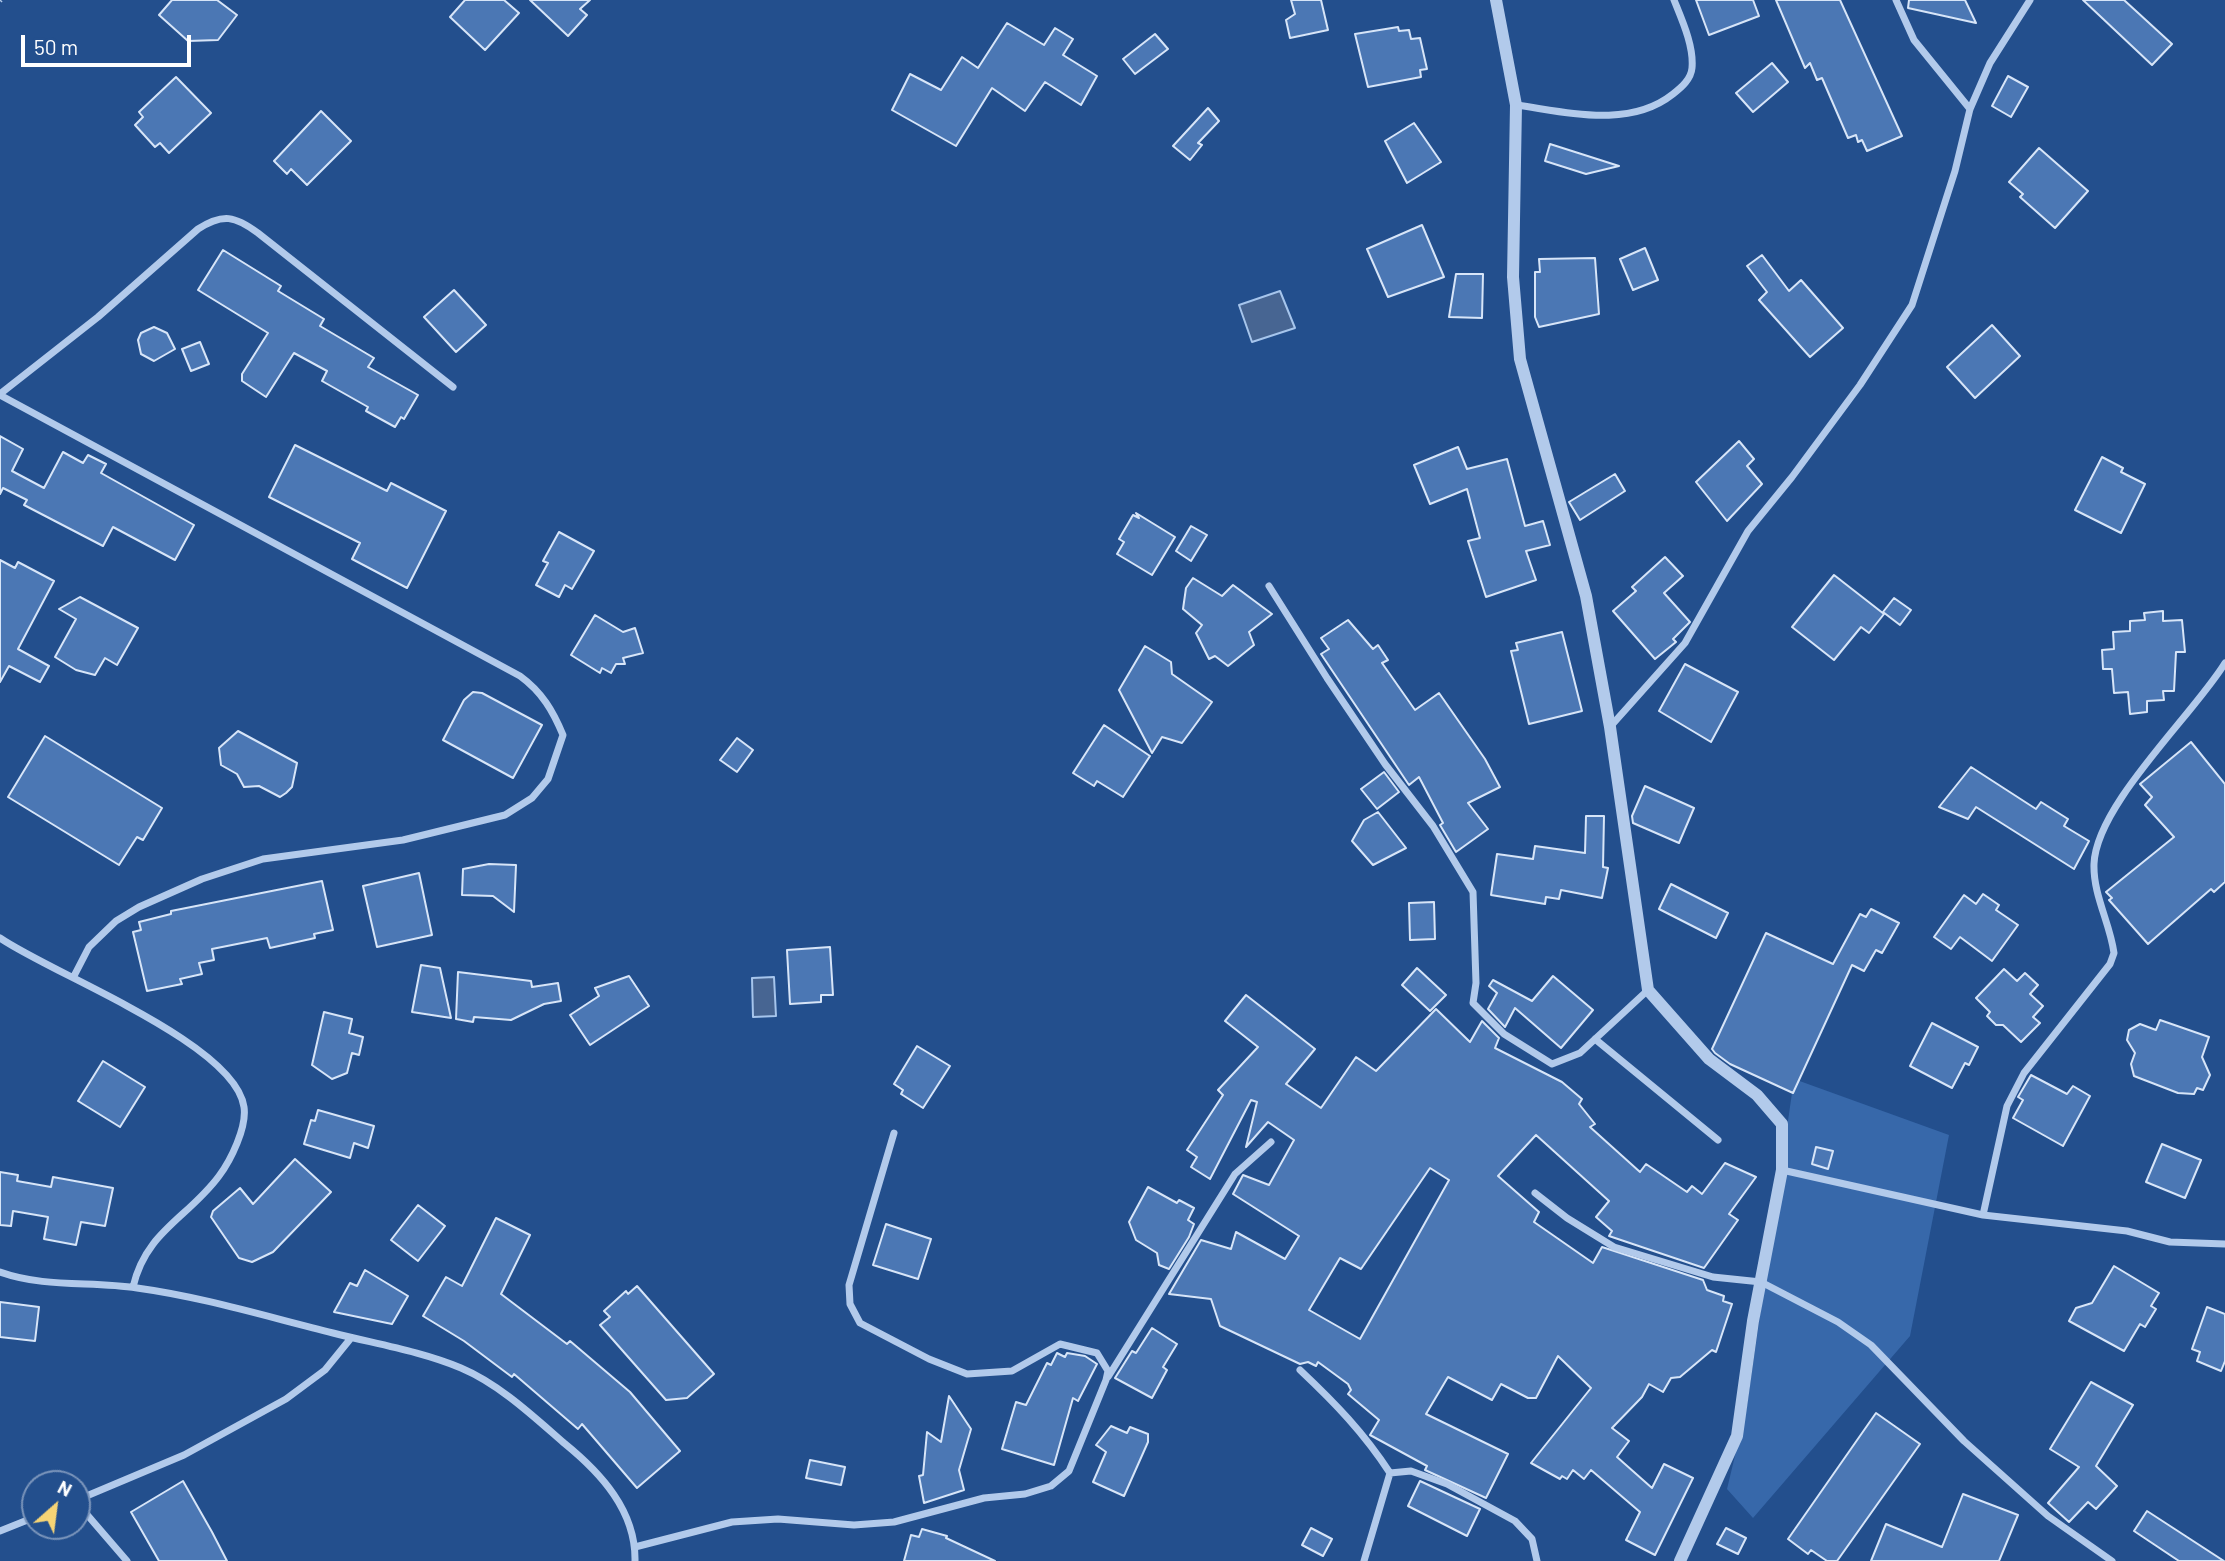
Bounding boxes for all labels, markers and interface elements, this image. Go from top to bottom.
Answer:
scale bar [24,21,194,65]
text: 50 m [34,34,78,59]
north arrow [21,1470,91,1540]
text: N [54,1475,76,1501]

